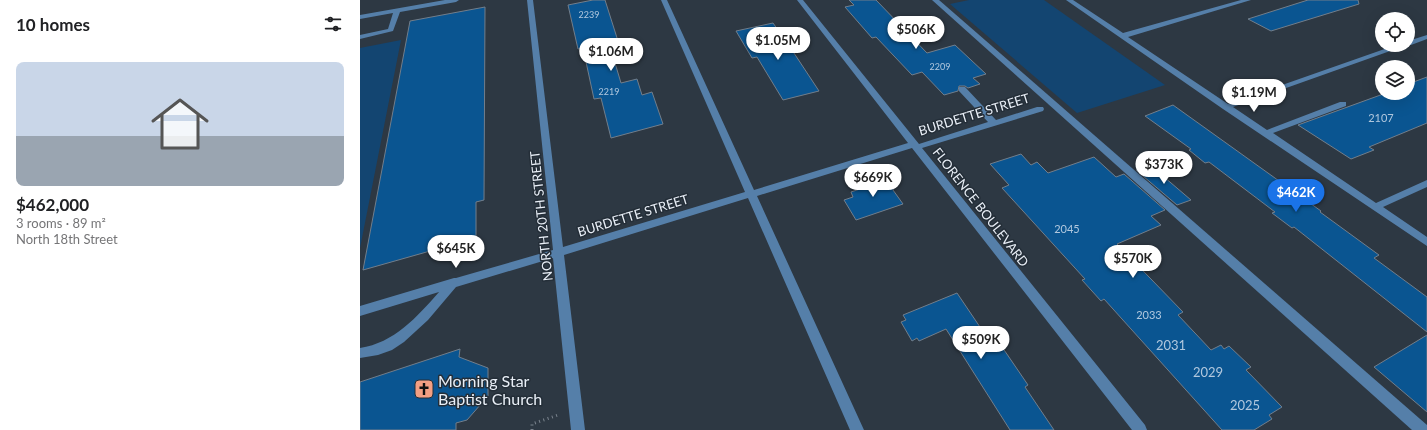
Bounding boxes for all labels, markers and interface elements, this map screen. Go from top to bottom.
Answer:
house number: 2239 [579,9,599,20]
map controls [1375,12,1415,100]
button: locate [1375,12,1415,52]
icon: filters [322,13,344,35]
text: 10 homes [16,14,90,35]
pin: $506K [888,16,944,50]
text: $506K [896,21,936,37]
pin: $1.05M [745,27,811,61]
text: $1.05M [755,32,801,48]
pin: $1.06M [578,38,644,72]
text: $1.06M [588,43,634,59]
button: layers [1375,60,1415,100]
house number: 2209 [930,61,950,72]
pin: $1.19M [1221,79,1287,113]
text: $1.19M [1231,84,1277,100]
house number: 2219 [599,86,619,97]
icon: home [144,88,216,160]
street label: BURDETTE STREET [917,89,1032,139]
house number: 2107 [1368,111,1394,124]
street label: FLORENCE BOULEVARD [930,144,1032,270]
street label: NORTH 20TH STREET [526,150,556,282]
pin: $373K [1136,151,1192,185]
text: $373K [1144,156,1184,172]
pin: $669K [845,164,901,198]
text: $669K [853,169,893,185]
pin: $462K [1268,179,1324,213]
text: $462K [1276,184,1316,200]
street label: BURDETTE STREET [576,190,691,240]
text: $462,000 [16,194,89,215]
text: 3 rooms · 89 m² [16,215,106,231]
house number: 2045 [1054,222,1080,235]
text: North 18th Street [16,231,118,247]
pin: $645K [428,235,484,269]
text: $645K [436,240,476,256]
pin: $570K [1105,245,1161,279]
text: $570K [1113,250,1153,266]
house number: 2033 [1136,308,1162,321]
pin: $509K [953,326,1009,360]
text: $509K [961,331,1001,347]
house number: 2031 [1156,337,1186,353]
house number: 2029 [1193,364,1223,380]
place label: Morning Star Baptist Church [438,371,542,408]
church icon: Morning Star Baptist Church [413,378,435,400]
house number: 2025 [1230,397,1260,413]

